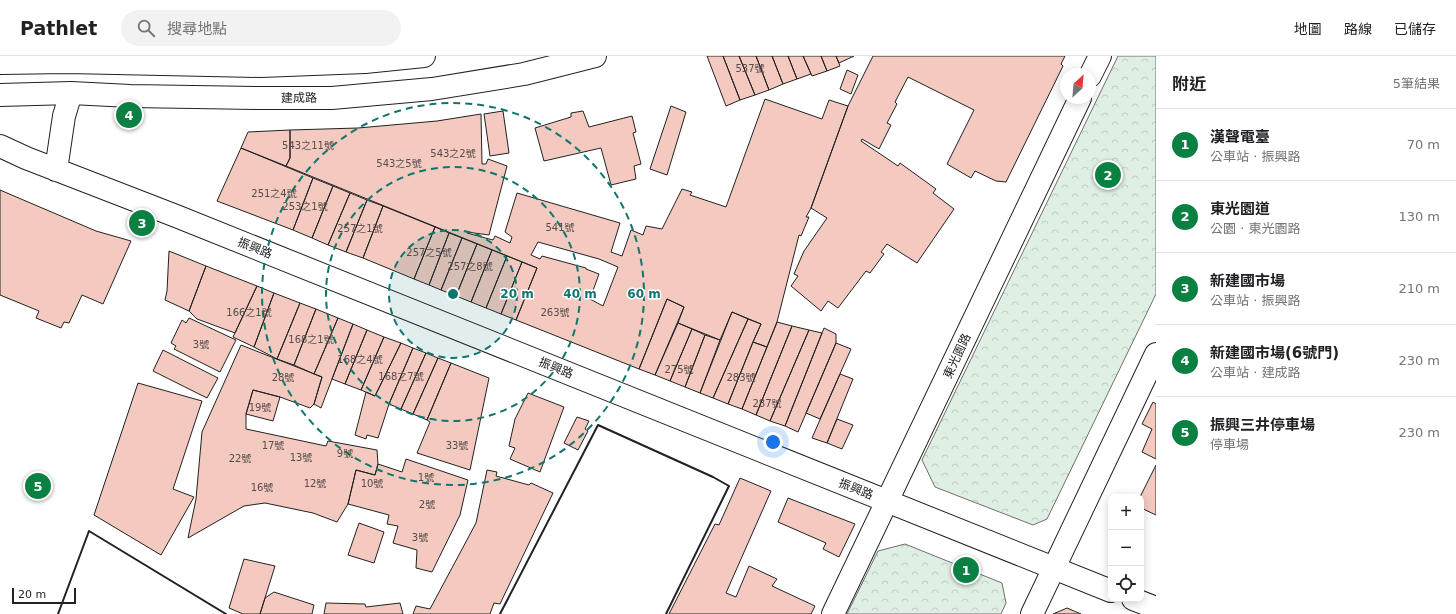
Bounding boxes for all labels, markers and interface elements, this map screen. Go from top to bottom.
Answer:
search box [121,10,401,46]
text: Pathlet [20,17,97,39]
icon: search [135,17,157,39]
text: 搜尋地點 [167,20,227,38]
text: 地圖 [1294,21,1322,37]
text: 路線 [1344,21,1372,37]
text: 已儲存 [1394,21,1436,37]
house number: 537號 [735,63,765,74]
north arrow [1060,68,1096,104]
text: 附近 [1172,74,1206,94]
text: 5筆結果 [1393,76,1440,91]
street label: 建成路 [281,91,317,105]
pin: 4 [116,100,142,130]
text: 漢聲電臺 [1210,128,1270,146]
text: 1 [1180,137,1190,152]
text: 70 m [1407,137,1440,152]
house number: 543之11號 [282,140,334,151]
house number: 543之2號 [430,148,476,159]
text: 公車站 · 振興路 [1210,149,1300,164]
house number: 543之5號 [376,158,422,169]
pin: 2 [1095,160,1121,190]
house number: 251之4號 [251,188,297,199]
text: 東光園道 [1210,200,1270,218]
house number: 253之1號 [282,201,328,212]
pin: 3 [129,208,155,238]
text: 2 [1180,209,1190,224]
text: 130 m [1398,209,1440,224]
text: 公園 · 東光園路 [1210,221,1300,236]
house number: 541號 [545,222,575,233]
house number: 257之1號 [337,223,383,234]
street label: 振興路 [236,235,274,261]
house number: 257之5號 [406,247,452,258]
house number: 257之8號 [447,261,493,272]
text: 新建國市場 [1210,272,1285,290]
text: 3 [1180,281,1190,296]
text: 210 m [1398,281,1440,296]
centre of rings [446,287,460,301]
text: 20 m [500,287,534,301]
text: 40 m [563,287,597,301]
text: 60 m [627,287,661,301]
text: 公車站 · 振興路 [1210,293,1300,308]
house number: 166之1號 [226,307,272,318]
house number: 263號 [540,307,570,318]
street label: 東光園路 [941,331,973,381]
house number: 168之1號 [288,334,334,345]
house number: 3號 [193,339,209,350]
text: 新建國市場(6號門) [1210,344,1339,362]
text: 4 [1180,353,1190,368]
text: 230 m [1398,353,1440,368]
house number: 168之4號 [337,354,383,365]
street label: 振興路 [537,355,575,381]
house number: 275號 [664,364,694,375]
text: 公車站 · 建成路 [1210,365,1300,380]
house number: 168之7號 [378,371,424,382]
house number: 28號 [272,372,294,383]
house number: 283號 [726,372,756,383]
house number: 287號 [752,398,782,409]
house number: 19號 [249,402,271,413]
text: 振興三井停車場 [1210,416,1315,434]
text: 5 [1180,425,1190,440]
text: 230 m [1398,425,1440,440]
your location [763,432,783,452]
text: 停車場 [1210,437,1249,452]
house number: 17號 [262,440,284,451]
house number: 33號 [446,440,468,451]
house number: 9號 [337,448,353,459]
house number: 13號 [290,452,312,463]
house number: 22號 [229,453,251,464]
pin: 5 [25,471,51,501]
house number: 1號 [418,472,434,483]
street label: 振興路 [837,476,875,502]
house number: 12號 [304,478,326,489]
house number: 10號 [361,478,383,489]
house number: 16號 [251,482,273,493]
map controls [1108,494,1144,602]
button: + [1108,494,1144,530]
house number: 2號 [419,499,435,510]
button: − [1108,530,1144,566]
house number: 3號 [412,532,428,543]
pin: 1 [953,555,979,585]
button: locate [1108,566,1144,602]
scale bar [12,586,76,605]
text: 20 m [18,588,46,601]

